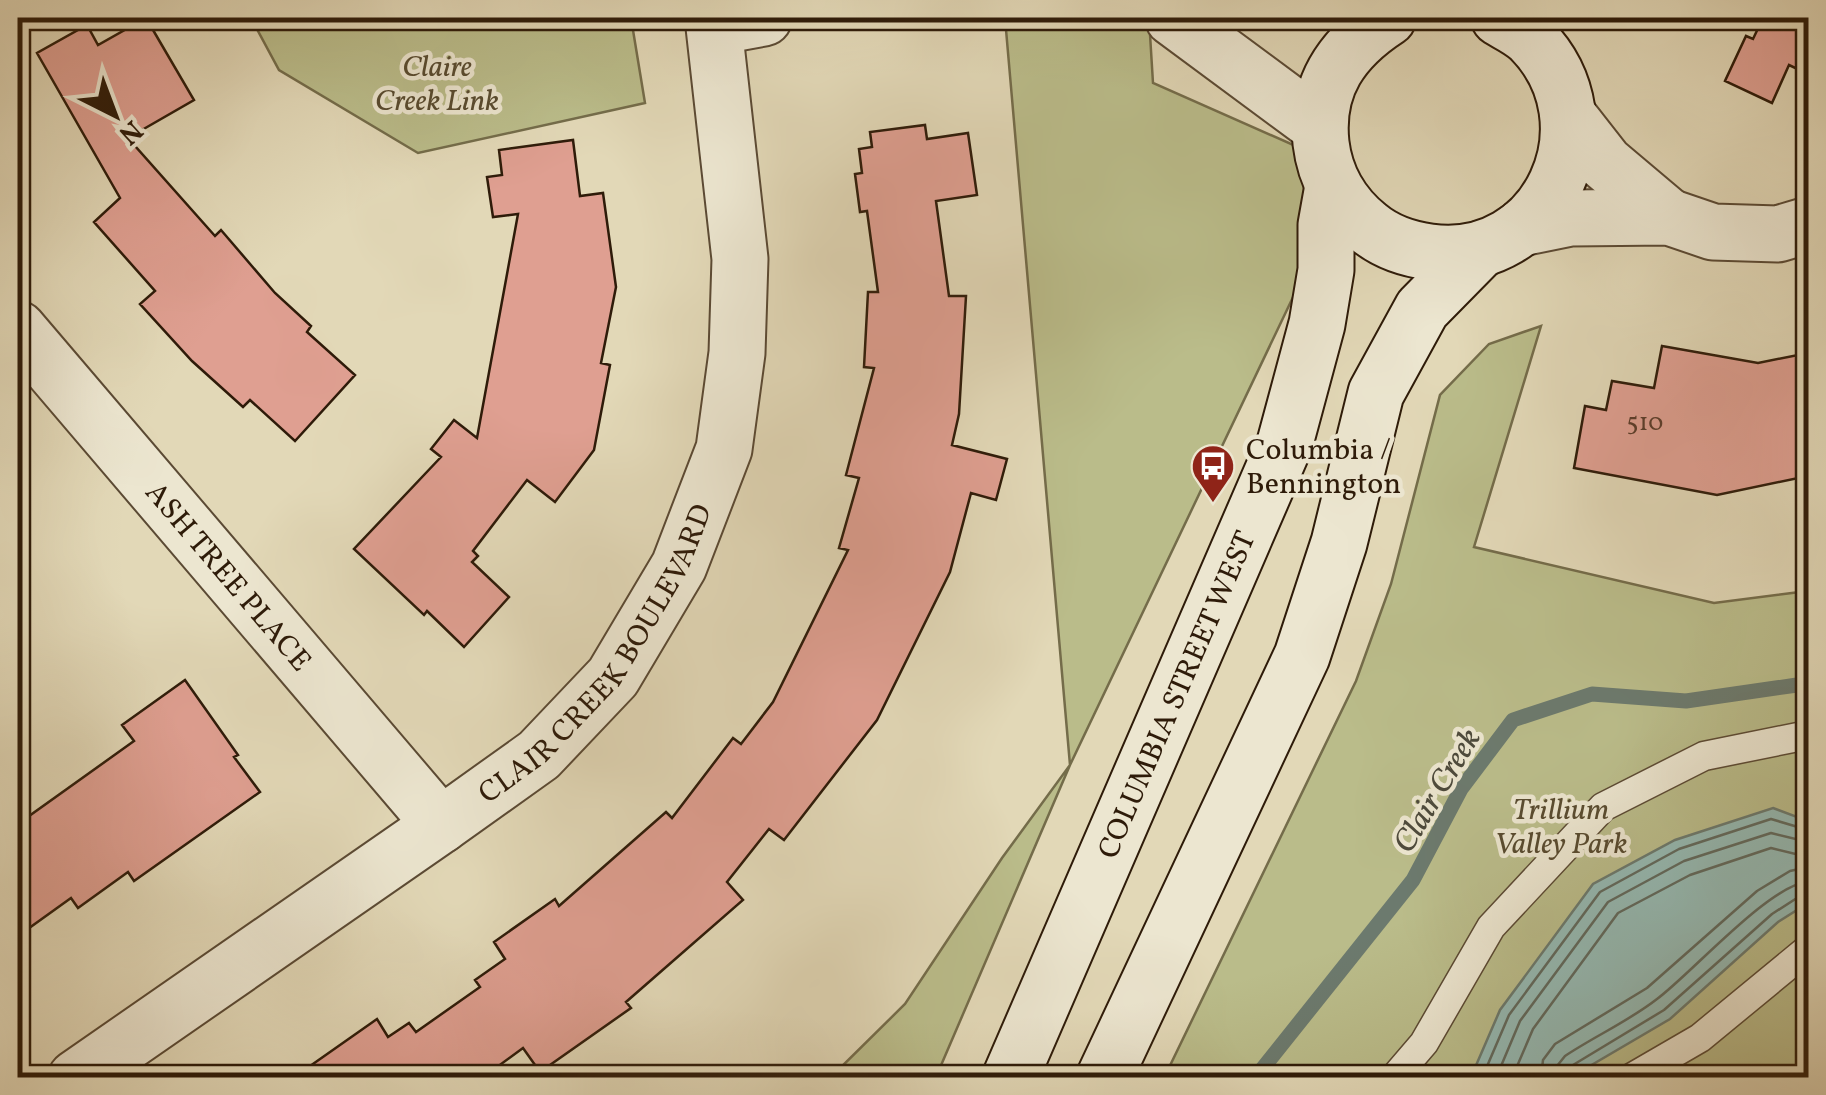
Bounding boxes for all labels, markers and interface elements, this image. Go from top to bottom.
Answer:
park label: Claire Creek Link [375,47,499,123]
north arrow [65,65,165,165]
text: N [109,110,151,153]
house number: 510 [1627,406,1663,441]
place label: Columbia / Bennington [1246,430,1401,506]
bus stop icon: Columbia / Bennington [1190,443,1236,504]
street label: ASH TREE PLACE [134,474,320,681]
street label: CLAIR CREEK BOULEVARD [470,498,724,815]
street label: COLUMBIA STREET WEST [1088,525,1267,866]
water label: Clair Creek [1384,721,1493,862]
park label: Trillium Valley Park [1495,790,1628,866]

